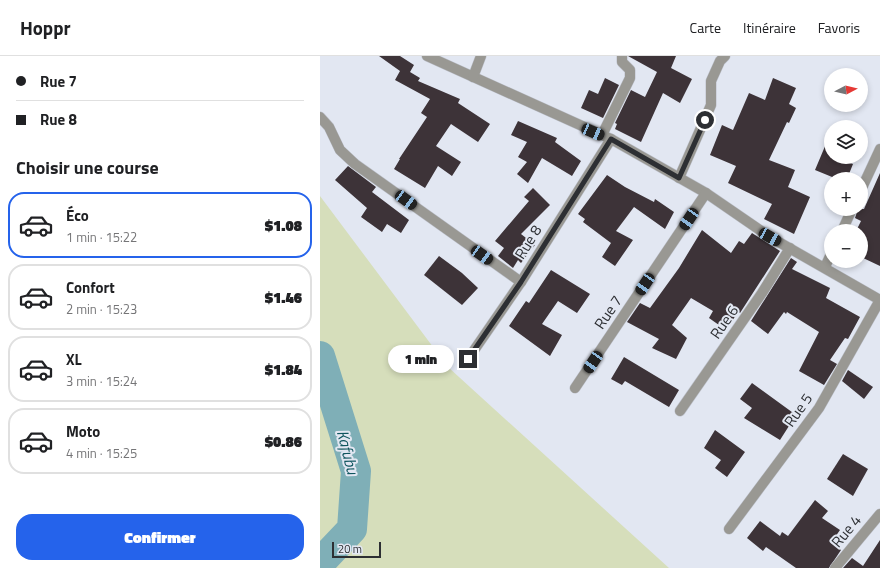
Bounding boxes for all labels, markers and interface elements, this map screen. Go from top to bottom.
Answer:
text: Hoppr [20,13,71,42]
text: Carte [690,17,721,38]
text: Itinéraire [743,17,796,38]
text: Favoris [818,17,860,38]
north arrow [824,68,868,112]
map controls [824,68,868,268]
text: Rue 7 [40,70,77,93]
text: Rue 8 [40,108,77,131]
route start [696,111,714,129]
button: layers [824,120,868,164]
car [580,122,606,142]
text: Choisir une course [16,154,159,181]
button: + [824,172,868,216]
car [393,188,419,212]
text: Éco [66,204,89,227]
car [677,206,701,232]
icon: car [18,207,54,243]
text: $1.08 [265,214,302,237]
street label: Rue 8 [509,220,547,264]
button: − [824,224,868,268]
car [757,226,783,248]
text: 1 min · 15:22 [66,227,137,247]
car [469,243,495,267]
car [633,271,657,297]
text: Confort [66,276,115,299]
icon: car [18,279,54,315]
text: $1.46 [265,286,302,309]
street label: Rue 7 [588,290,628,334]
text: 2 min · 15:23 [66,299,137,319]
street label: Rue 6 [704,300,744,344]
callout: 1 min [388,345,454,373]
text: XL [66,348,82,371]
text: 1 min [405,349,437,369]
car [581,349,605,375]
route end [459,350,477,368]
icon: car [18,351,54,387]
text: $1.84 [265,358,302,381]
text: 3 min · 15:24 [66,371,137,391]
street label: Rue 5 [778,388,818,432]
text: Moto [66,420,100,443]
icon: car [18,423,54,459]
water label: Kafubu [331,427,365,478]
text: $0.86 [265,430,302,453]
text: 4 min · 15:25 [66,443,137,463]
street label: Rue 4 [825,510,867,552]
button: Confirmer [16,514,304,560]
scale bar [332,540,381,559]
text: 20 m [338,541,362,557]

